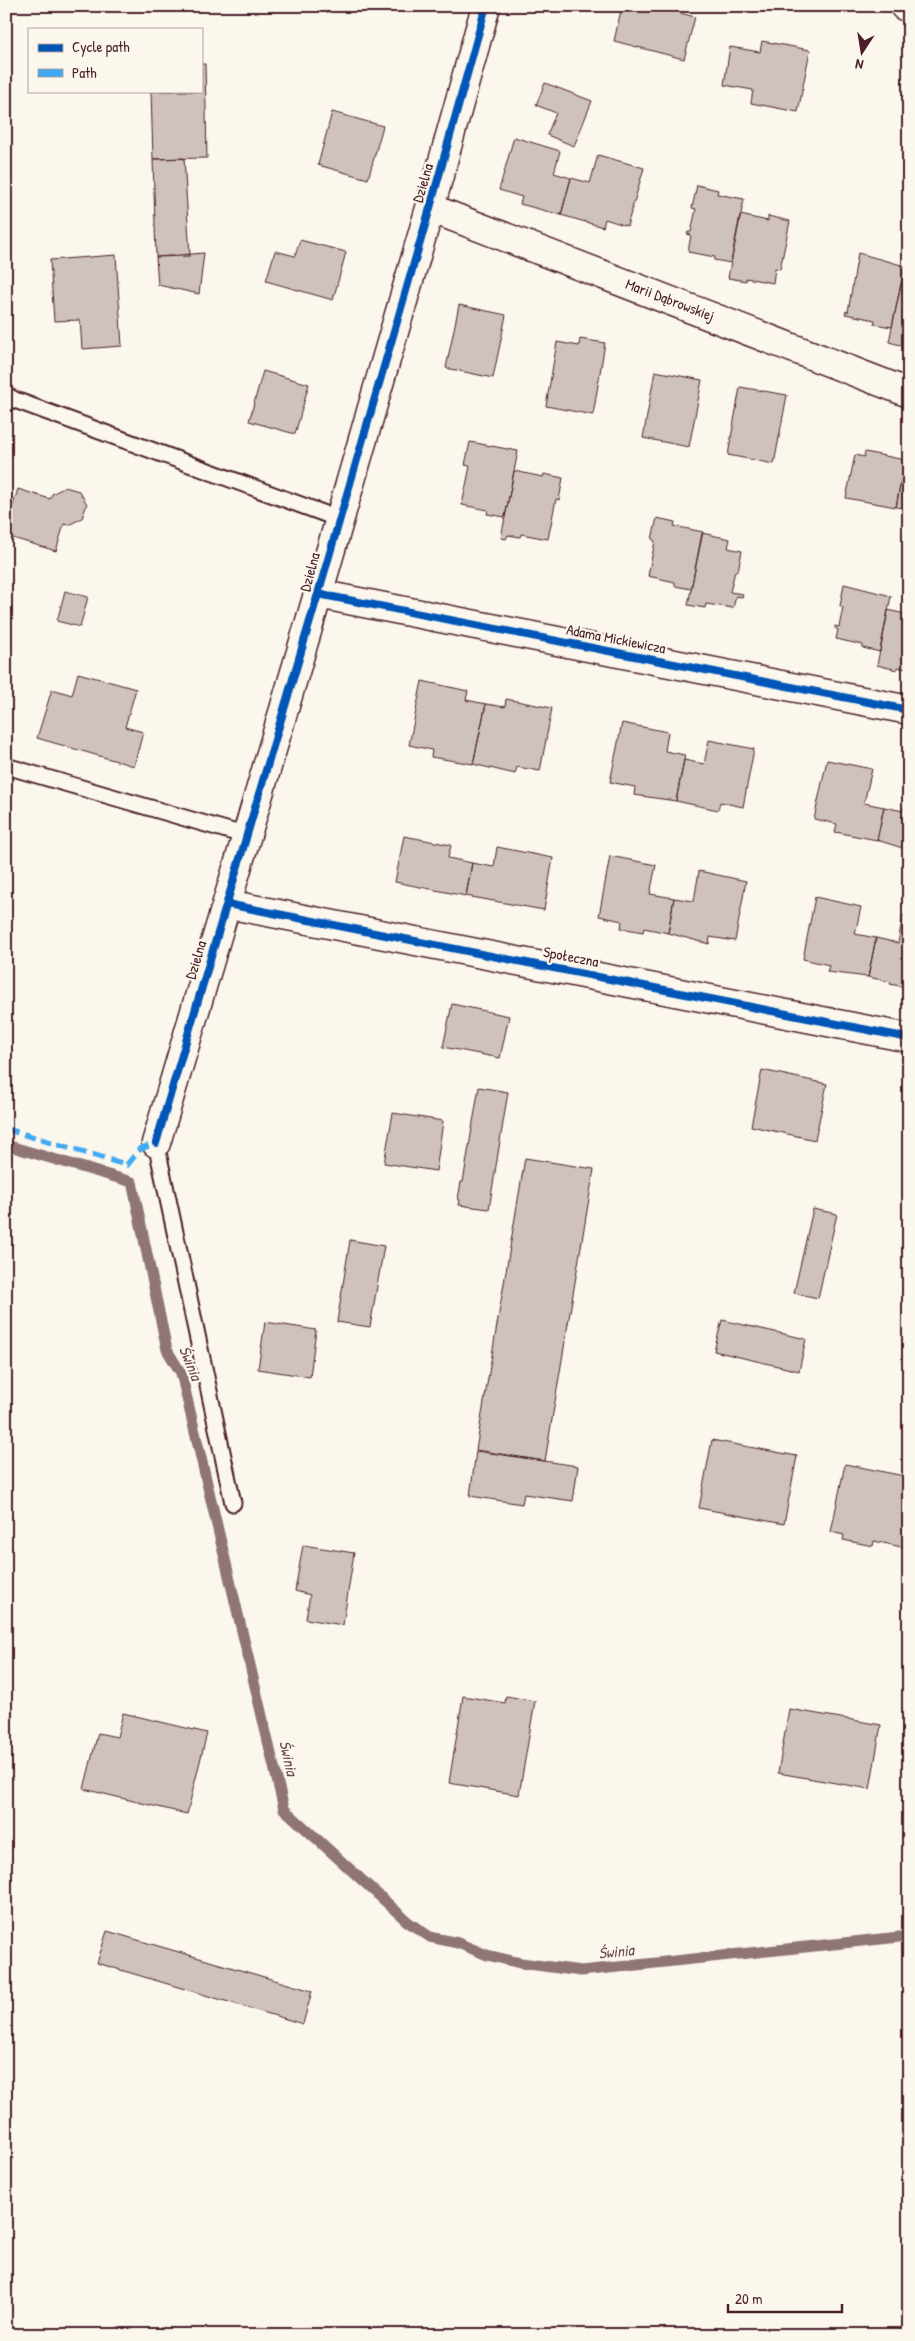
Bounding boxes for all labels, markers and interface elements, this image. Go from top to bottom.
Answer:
legend [28,28,202,92]
north arrow [838,28,888,78]
text: Cycle path [72,36,130,57]
text: N [853,55,865,75]
text: Path [72,62,97,83]
street label: Dzielna [407,161,438,205]
street label: Marii Dąbrowskiej [623,273,718,326]
street label: Dzielna [294,550,325,594]
street label: Adama Mickiewicza [565,619,668,658]
street label: Dzielna [180,938,211,982]
street label: Społeczna [542,941,601,972]
water label: Świnia [174,1342,208,1385]
water label: Świnia [274,1738,304,1779]
water label: Świnia [597,1938,636,1964]
scale bar [728,2281,841,2313]
text: 20 m [735,2288,762,2309]

